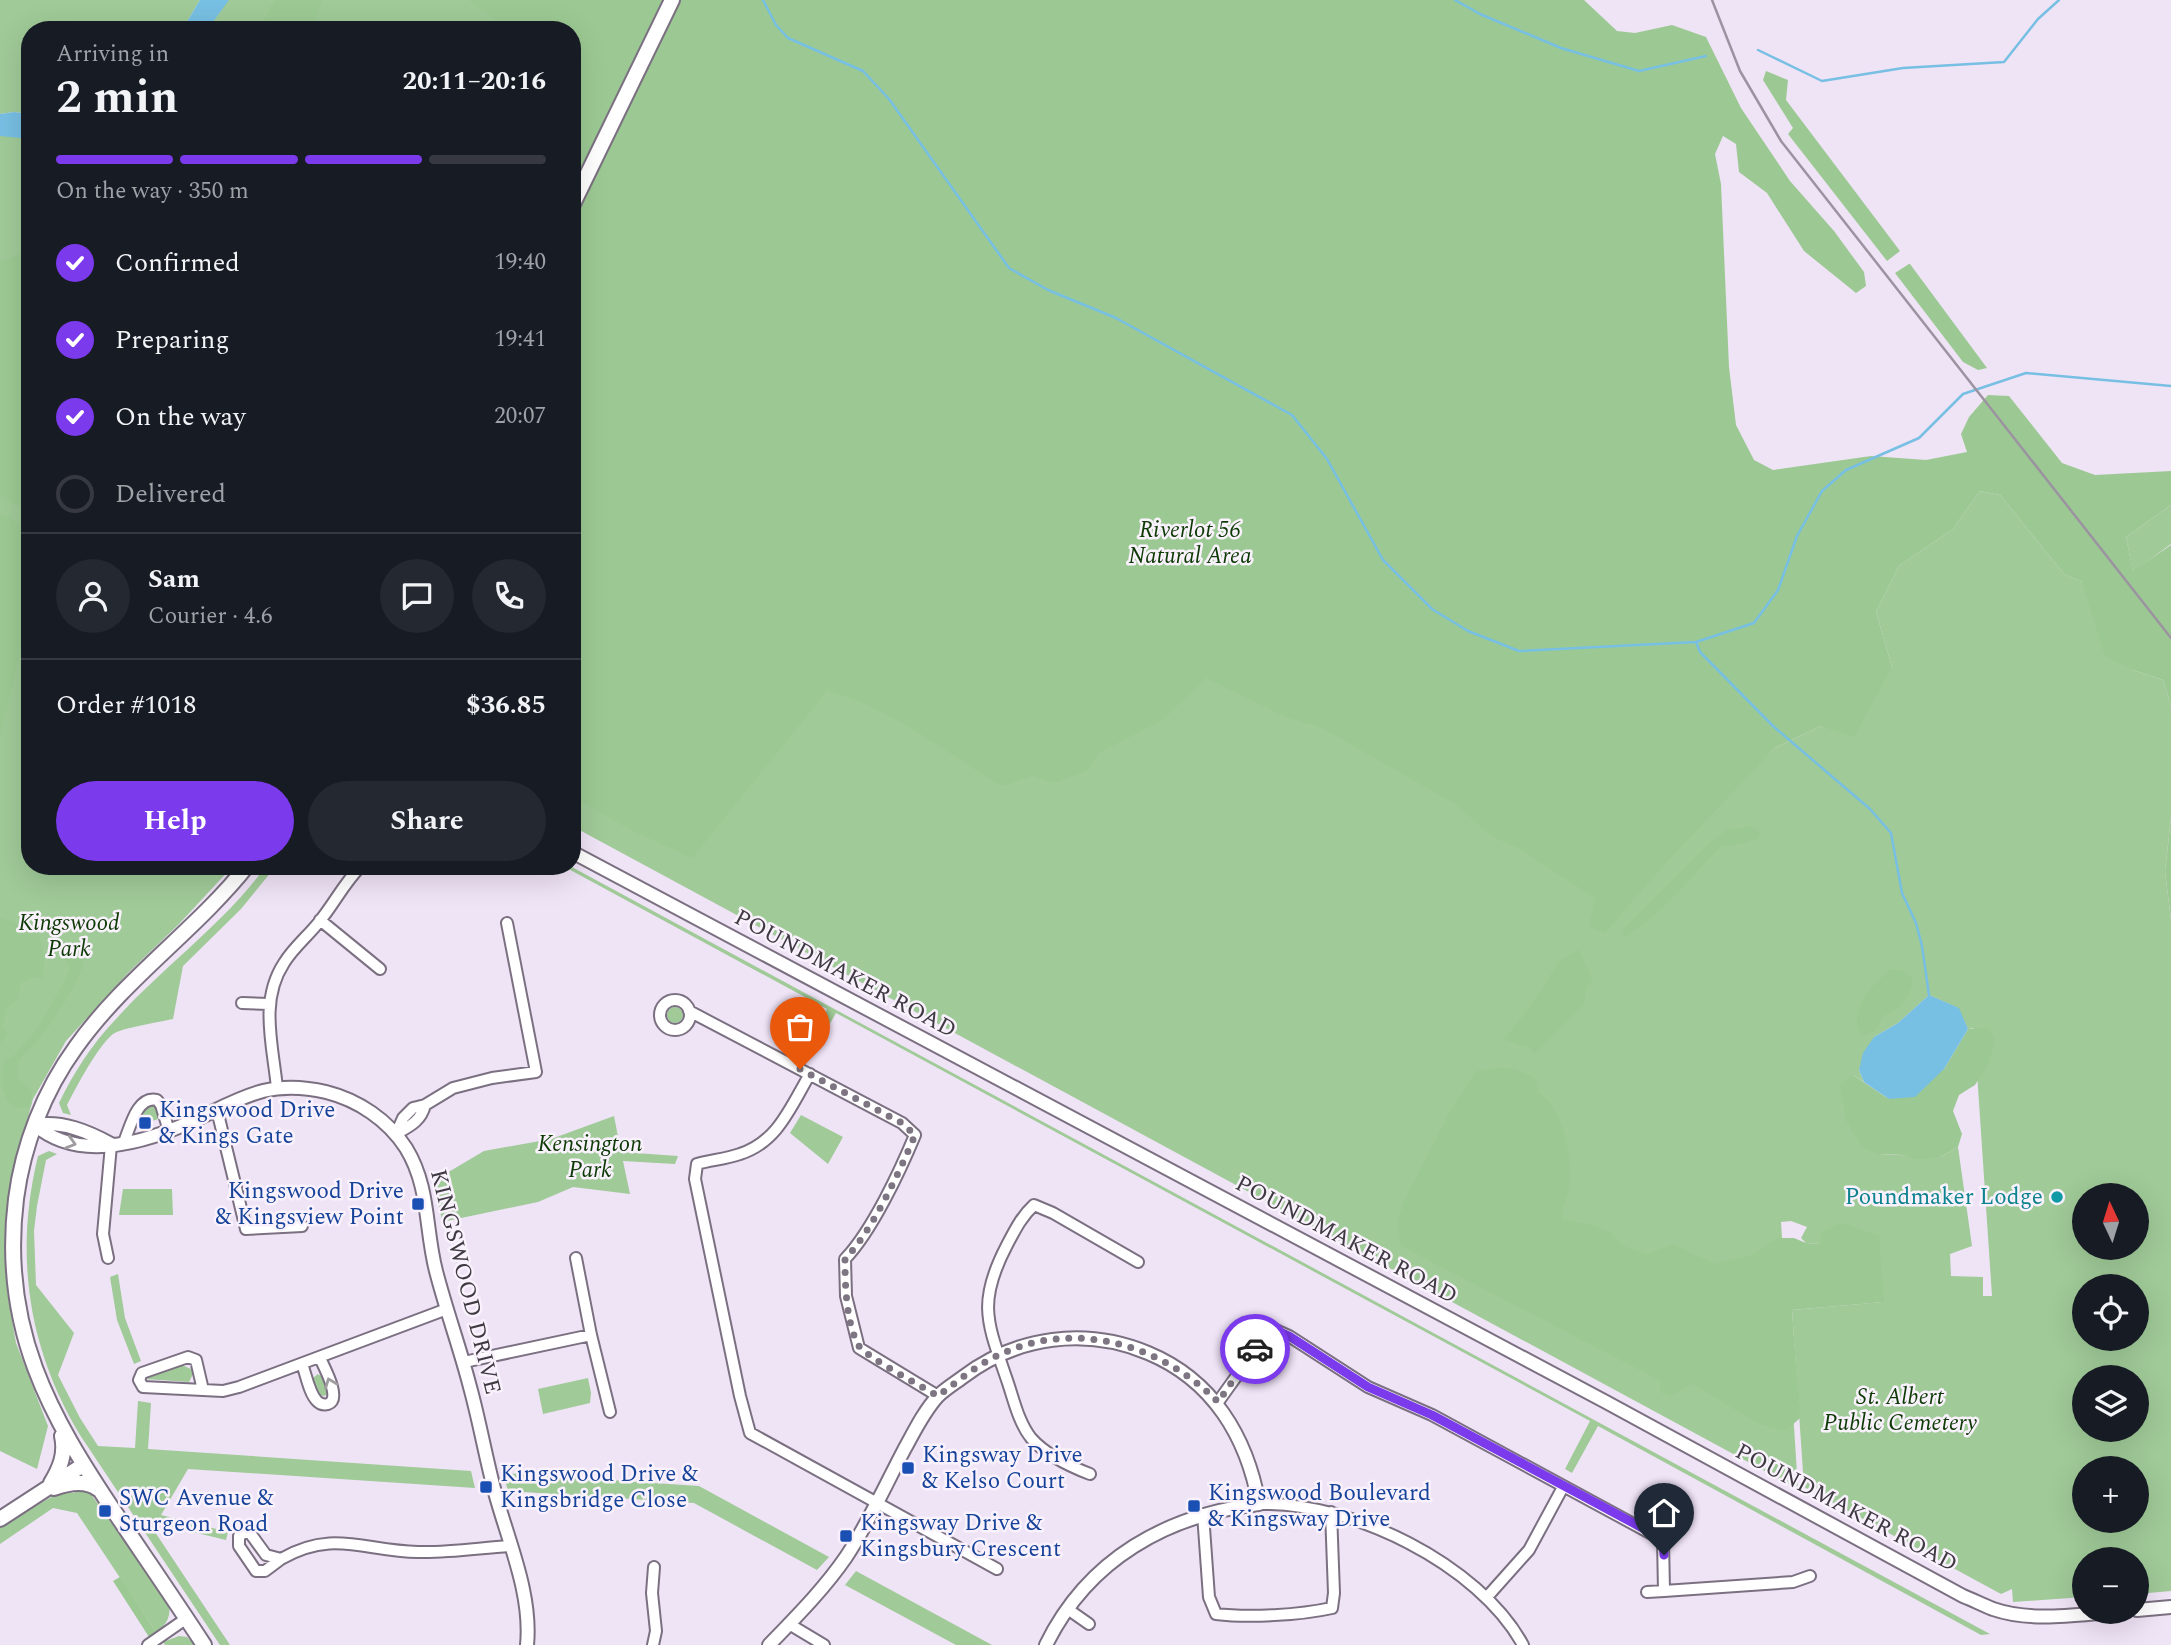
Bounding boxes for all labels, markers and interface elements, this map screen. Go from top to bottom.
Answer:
text: Arriving in [56,37,169,72]
text: 20:11–20:16 [402,61,546,101]
text: 2 min [56,63,178,133]
text: On the way · 350 m [56,174,249,209]
text: Confirmed [115,243,240,283]
icon: check [56,244,94,282]
text: 19:40 [494,245,546,280]
text: Preparing [115,320,229,360]
icon: check [56,321,94,359]
text: 19:41 [494,322,546,357]
text: On the way [115,397,246,437]
icon: check [56,398,94,436]
text: 20:07 [494,399,546,434]
text: Delivered [115,474,226,514]
park label: Riverlot 56 Natural Area [1128,513,1252,574]
button: person [56,559,130,633]
text: Sam [148,559,200,599]
button: chat [380,559,454,633]
button: phone [472,559,546,633]
text: Courier · 4.6 [148,599,273,634]
text: Order #1018 [56,685,196,725]
text: $36.85 [466,685,546,725]
button: Help [56,781,294,861]
button: Share [308,781,546,861]
street label: POUNDMAKER ROAD [728,900,962,1048]
park label: Kingswood Park [18,906,120,967]
pin [770,997,830,1069]
icon: bag [781,1008,819,1046]
place label: Kingswood Drive & Kings Gate [159,1093,335,1154]
marker: Kingswood Drive & Kings Gate [137,1115,153,1131]
park label: Kensington Park [538,1127,642,1188]
one-way arrow [65,1134,77,1149]
street label: KINGSWOOD DRIVE [420,1166,510,1398]
street label: POUNDMAKER ROAD [1229,1166,1463,1314]
place label: Kingswood Drive & Kingsview Point [215,1174,404,1235]
place label: Poundmaker Lodge [1845,1180,2043,1215]
north arrow [2072,1183,2149,1260]
map controls [2072,1183,2149,1624]
marker: Poundmaker Lodge [2049,1189,2065,1205]
marker: Kingswood Drive & Kingsview Point [410,1196,426,1212]
button: locate [2072,1274,2149,1351]
courier [1220,1314,1290,1384]
icon: car [1236,1330,1274,1368]
button: layers [2072,1365,2149,1442]
one-way arrow [324,1377,338,1389]
park label: St. Albert Public Cemetery [1823,1380,1978,1441]
street label: POUNDMAKER ROAD [1729,1434,1963,1582]
place label: Kingsway Drive & Kelso Court [922,1438,1083,1499]
button: + [2072,1456,2149,1533]
place label: Kingswood Drive & Kingsbridge Close [500,1457,698,1518]
marker: Kingsway Drive & Kelso Court [900,1460,916,1476]
place label: Kingswood Boulevard & Kingsway Drive [1208,1476,1431,1537]
marker: Kingswood Drive & Kingsbridge Close [478,1479,494,1495]
place label: SWC Avenue & Sturgeon Road [119,1481,273,1542]
pin [1634,1483,1694,1555]
icon: home [1645,1494,1683,1532]
marker: Kingswood Boulevard & Kingsway Drive [1186,1498,1202,1514]
marker: SWC Avenue & Sturgeon Road [97,1503,113,1519]
place label: Kingsway Drive & Kingsbury Crescent [860,1506,1061,1567]
marker: Kingsway Drive & Kingsbury Crescent [838,1528,854,1544]
button: − [2072,1547,2149,1624]

